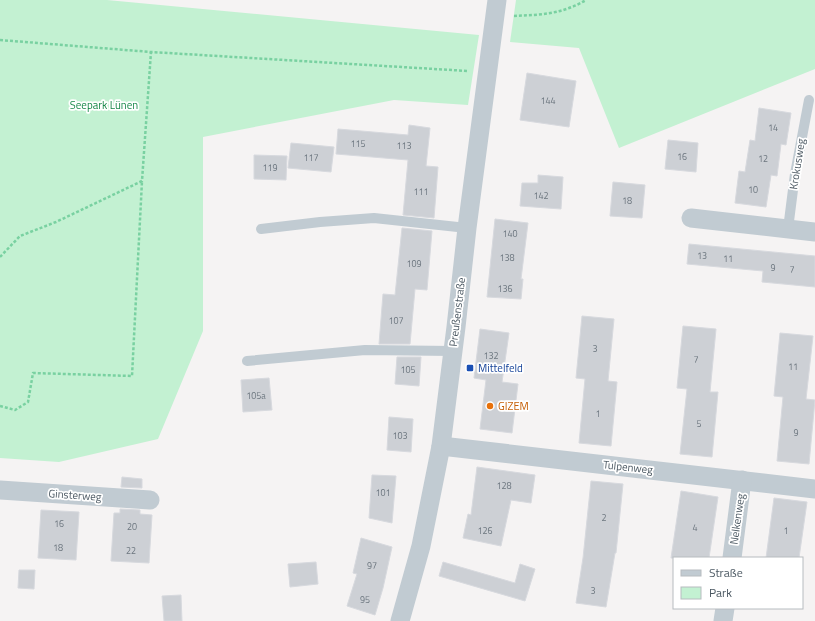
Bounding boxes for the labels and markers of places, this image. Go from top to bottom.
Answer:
place label: Mittelfeld [478,360,523,376]
marker: Mittelfeld [465,363,475,373]
place label: GIZEM [498,398,529,414]
marker: GIZEM [485,401,495,411]

